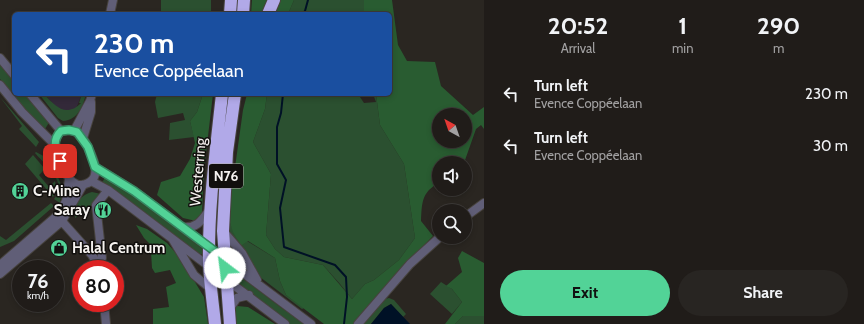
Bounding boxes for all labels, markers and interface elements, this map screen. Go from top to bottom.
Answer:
text: 20:52 [548,11,608,40]
text: 1 [678,11,687,40]
text: 290 [757,11,800,40]
text: 230 m [94,26,174,60]
icon: left [28,28,80,80]
text: Arrival [561,40,595,56]
text: min [672,40,693,56]
text: m [773,40,784,56]
text: Evence Coppéelaan [94,60,244,82]
text: Turn left [534,77,588,95]
icon: left [500,83,522,105]
text: 230 m [805,85,848,103]
text: Evence Coppéelaan [534,95,642,111]
north arrow [432,108,472,148]
map controls [432,108,472,244]
text: Turn left [534,129,588,147]
icon: left [500,135,522,157]
street label: Westerring [186,136,210,207]
text: 30 m [813,137,848,155]
pin [43,144,77,178]
text: Evence Coppéelaan [534,147,642,163]
icon: arrive [49,150,71,172]
button: sound [432,156,472,196]
road number: N76 [209,164,243,188]
building icon: C-Mine [10,181,30,201]
place label: C-Mine [33,182,80,200]
restaurant icon: Saray [93,200,113,220]
place label: Saray [54,201,91,219]
button: search [432,204,472,244]
shop icon: Halal Centrum [49,238,69,258]
place label: Halal Centrum [72,239,165,257]
position arrow [204,247,246,289]
speed limit sign: 80 [72,260,124,312]
text: 76 [28,269,49,293]
button: Exit [500,270,670,316]
button: Share [678,270,848,316]
text: km/h [27,289,49,302]

